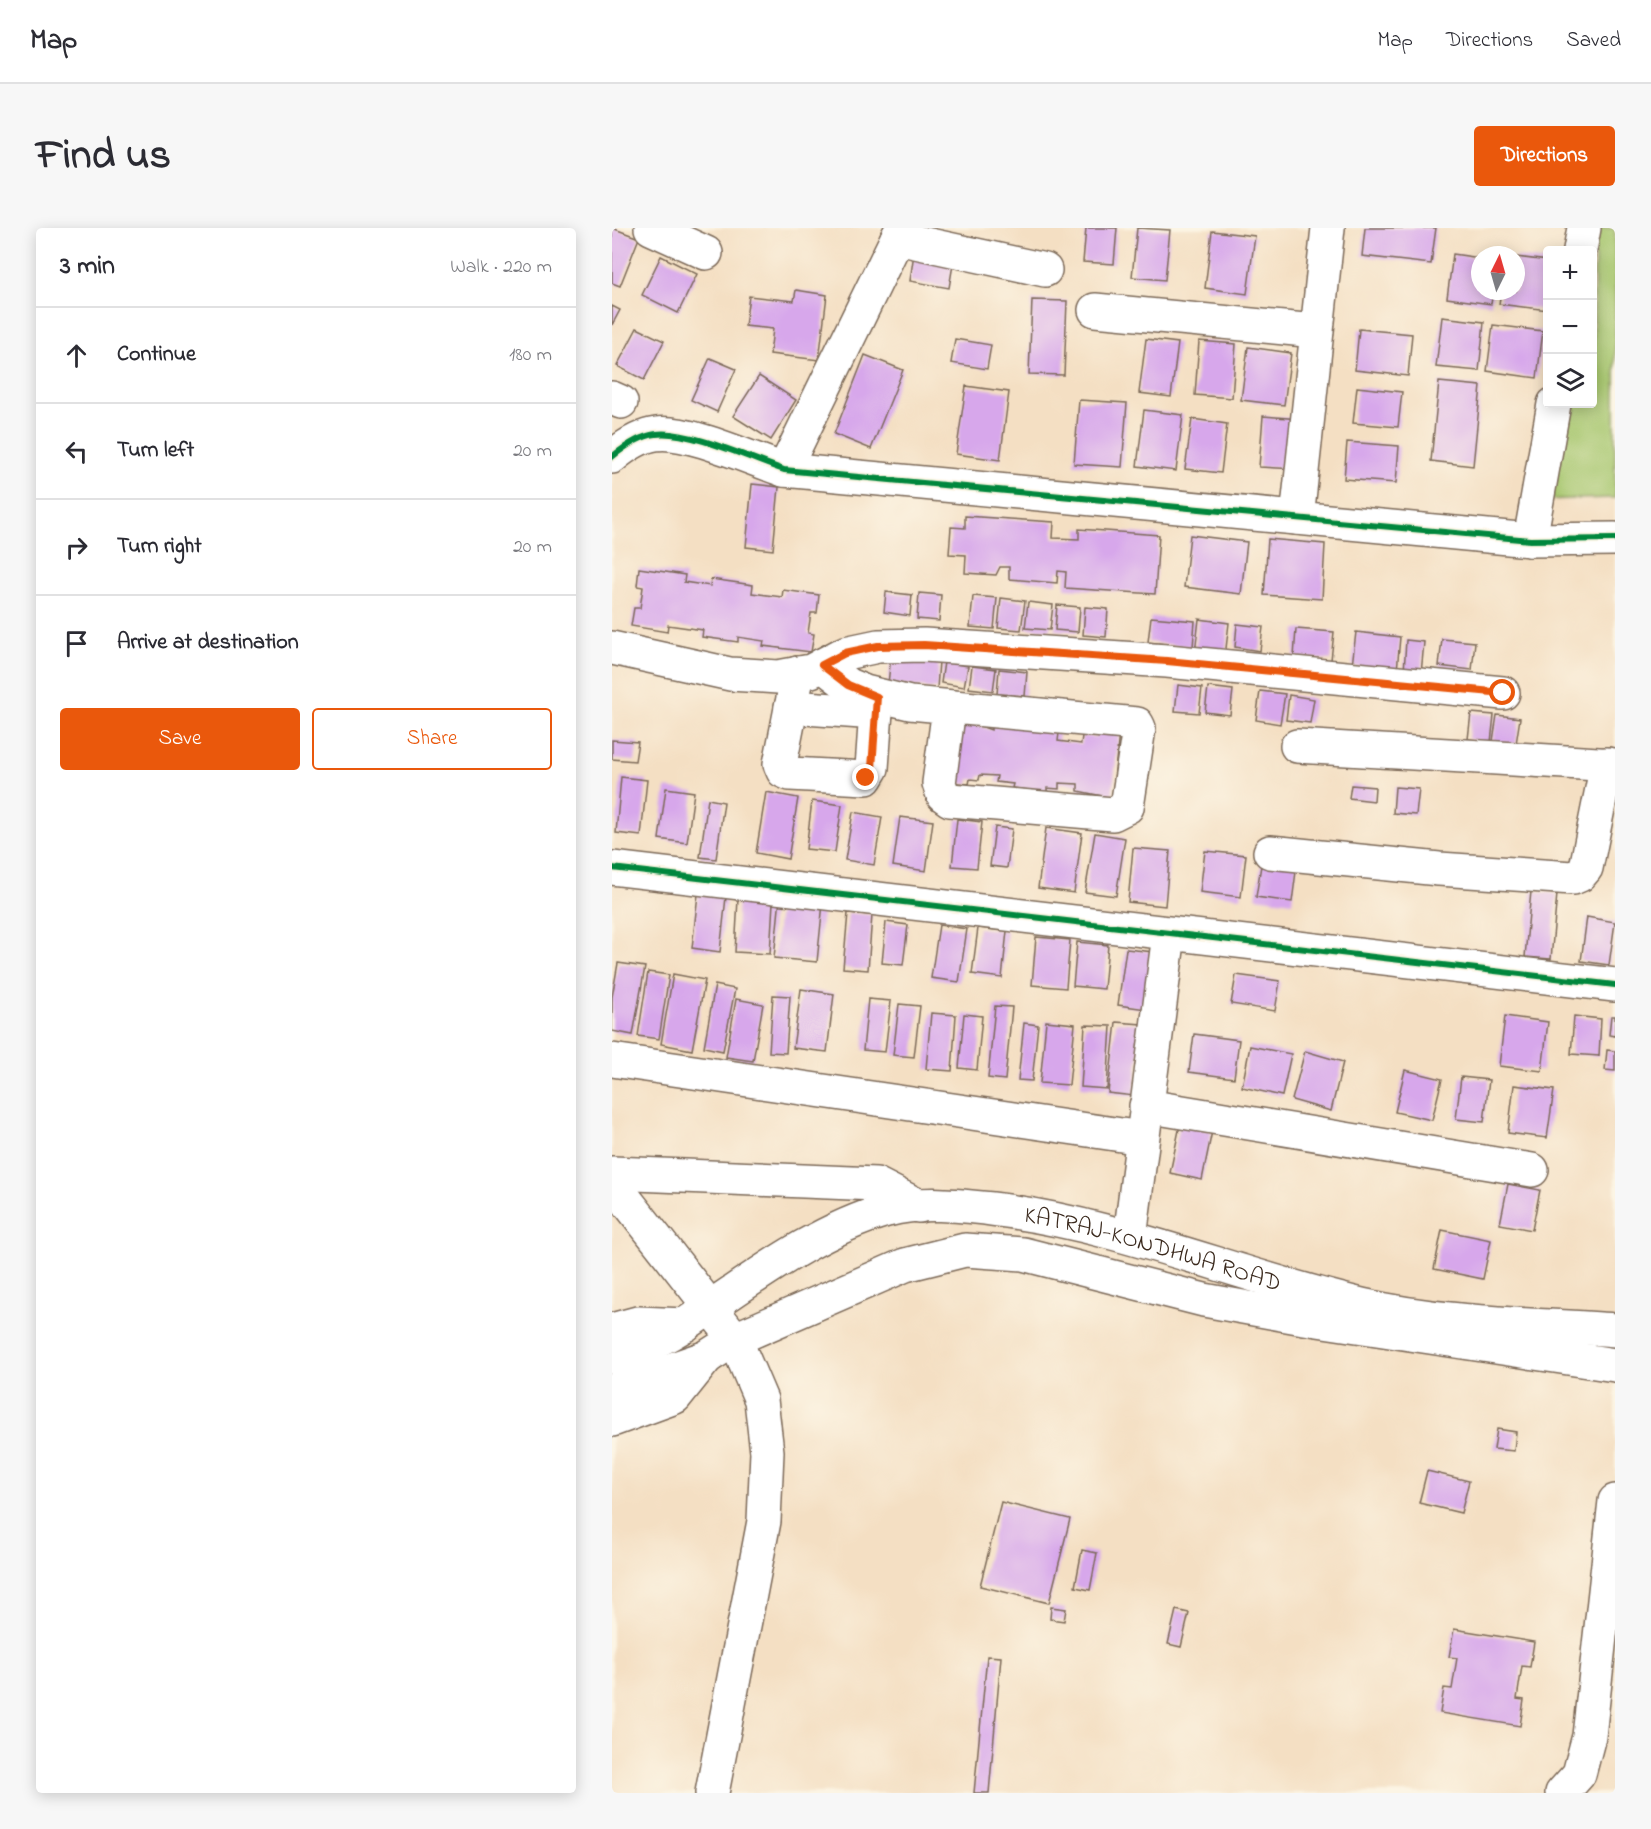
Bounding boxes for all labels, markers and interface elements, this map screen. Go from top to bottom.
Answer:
text: Map [30,21,77,62]
text: Map [1377,26,1413,56]
text: Directions [1446,26,1533,56]
text: Saved [1566,26,1621,56]
text: Find us [36,126,171,187]
button: Directions [1474,126,1615,186]
north arrow [1471,246,1525,300]
map controls [1543,246,1597,408]
button: + [1543,246,1597,300]
text: 3 min [60,248,115,286]
text: Walk · 220 m [450,253,552,282]
button: − [1543,300,1597,354]
icon: ahead [60,339,93,372]
text: Continue [117,339,196,371]
text: 180 m [509,341,552,370]
button: layers [1543,354,1597,408]
icon: left [60,435,93,468]
text: Turn left [117,435,194,467]
text: 20 m [513,437,552,466]
icon: right [60,531,93,564]
text: Turn right [117,531,202,563]
text: 20 m [513,533,552,562]
icon: arrive [60,627,93,660]
text: Arrive at destination [117,627,299,659]
route start [1489,679,1515,705]
button: Save [60,708,300,770]
button: Share [312,708,552,770]
route end [852,764,878,790]
street label: KATRAJ-KONDHWA ROAD [1021,1199,1285,1302]

